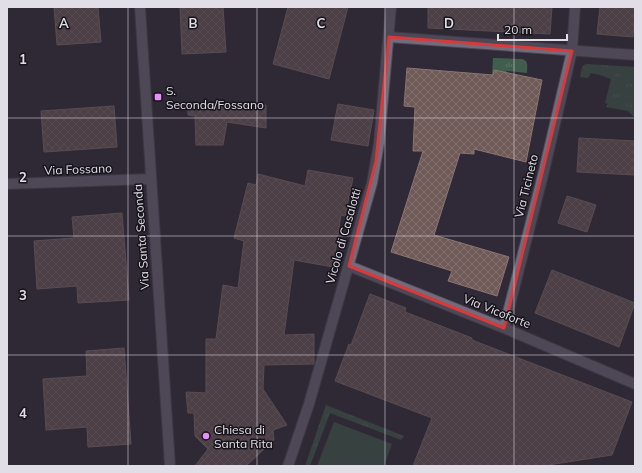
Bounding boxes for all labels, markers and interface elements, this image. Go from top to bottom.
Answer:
text: A [59,15,69,31]
text: B [189,15,198,31]
text: C [317,15,326,31]
text: D [444,15,454,31]
scale bar [498,16,567,42]
text: 20 m [504,22,532,37]
text: 1 [19,51,27,67]
place label: S. Seconda/Fossano [166,83,264,112]
marker: S. Seconda/Fossano [153,92,163,102]
street label: Via Ticineto [511,153,541,219]
street label: Via Fossano [44,160,112,178]
text: 2 [19,169,27,185]
street label: Via Santa Seconda [130,184,152,290]
street label: Vicolo di Casalotti [322,186,364,286]
text: 3 [19,287,27,303]
street label: Via Vicoforte [461,291,533,331]
text: 4 [19,405,27,421]
place label: Chiesa di Santa Rita [214,422,273,451]
marker: Chiesa di Santa Rita [201,431,211,441]

